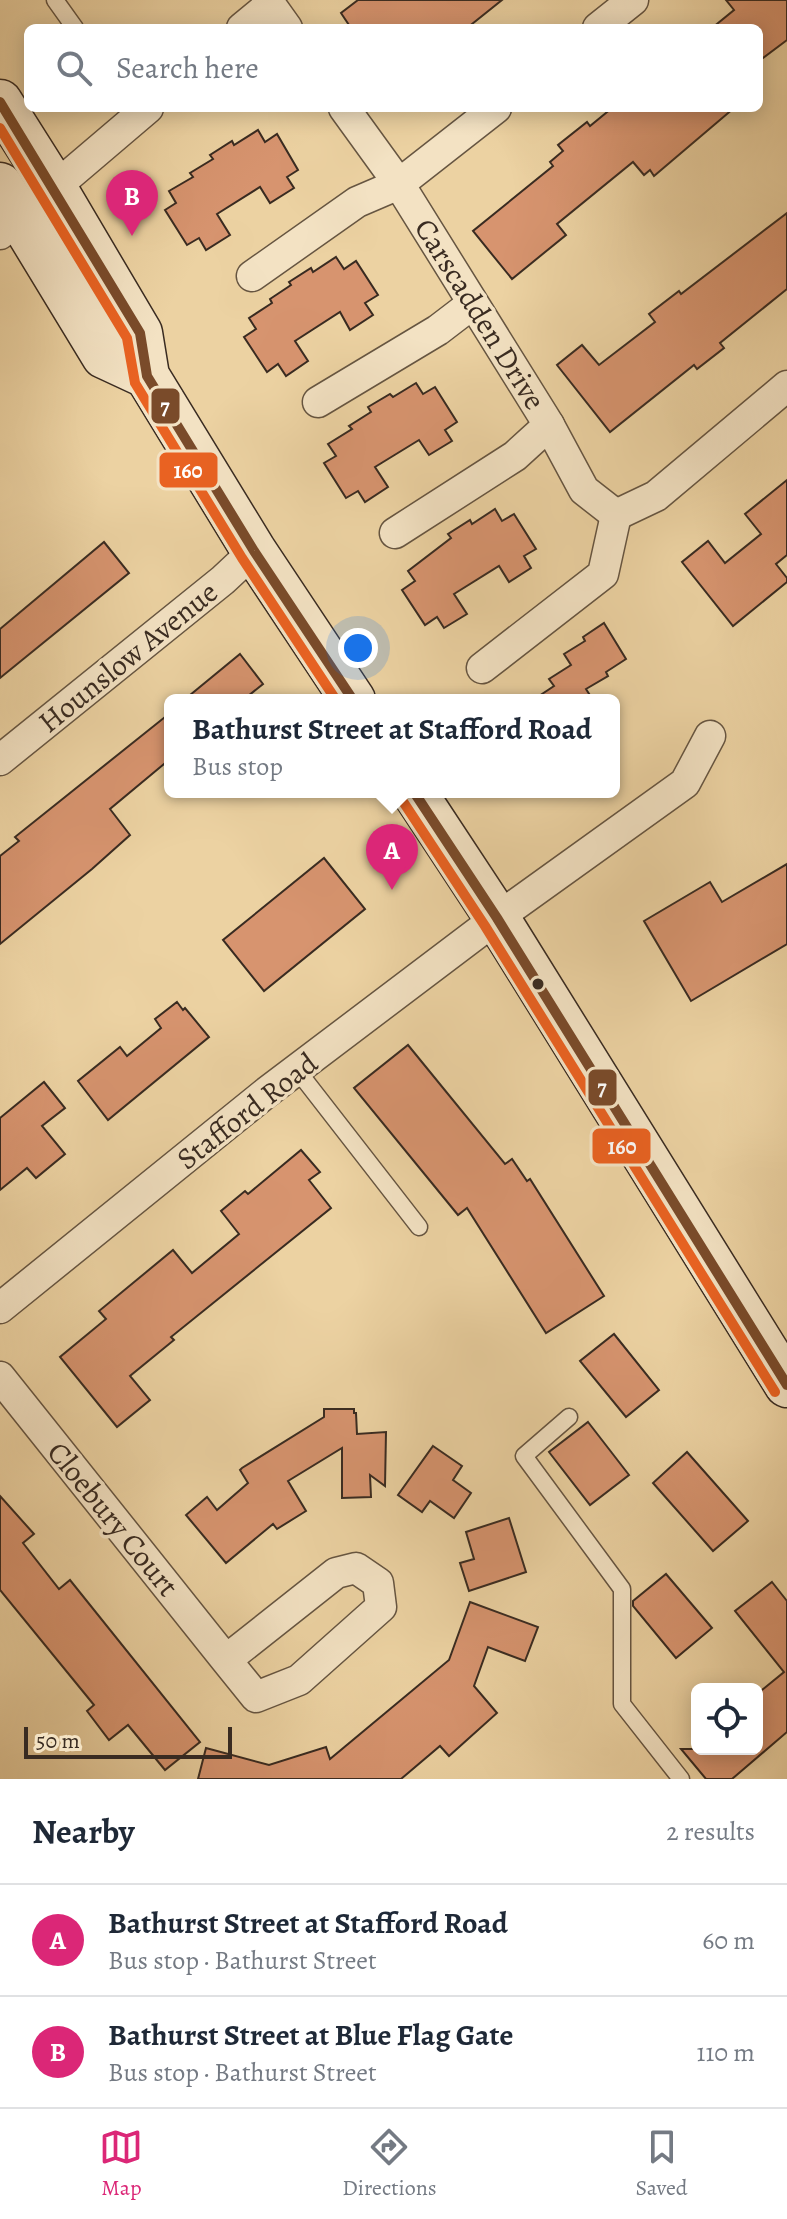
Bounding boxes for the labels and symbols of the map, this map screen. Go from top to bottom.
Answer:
pin: B [106,170,158,236]
street label: Carscadden Drive [405,211,555,417]
line badge: 7 [150,387,181,425]
text: 7 [160,392,170,422]
line badge: 160 [158,451,219,489]
text: 160 [173,456,203,486]
street label: Hounslow Avenue [30,572,226,742]
your location [338,628,378,668]
pin: A [366,824,418,890]
unlabelled marker [530,976,546,992]
street label: Stafford Road [168,1043,327,1179]
line badge: 7 [587,1068,618,1107]
text: 7 [597,1073,607,1103]
line badge: 160 [591,1127,652,1165]
text: 160 [607,1132,637,1162]
street label: Cloebury Court [38,1433,188,1605]
scale bar [24,1723,232,1759]

